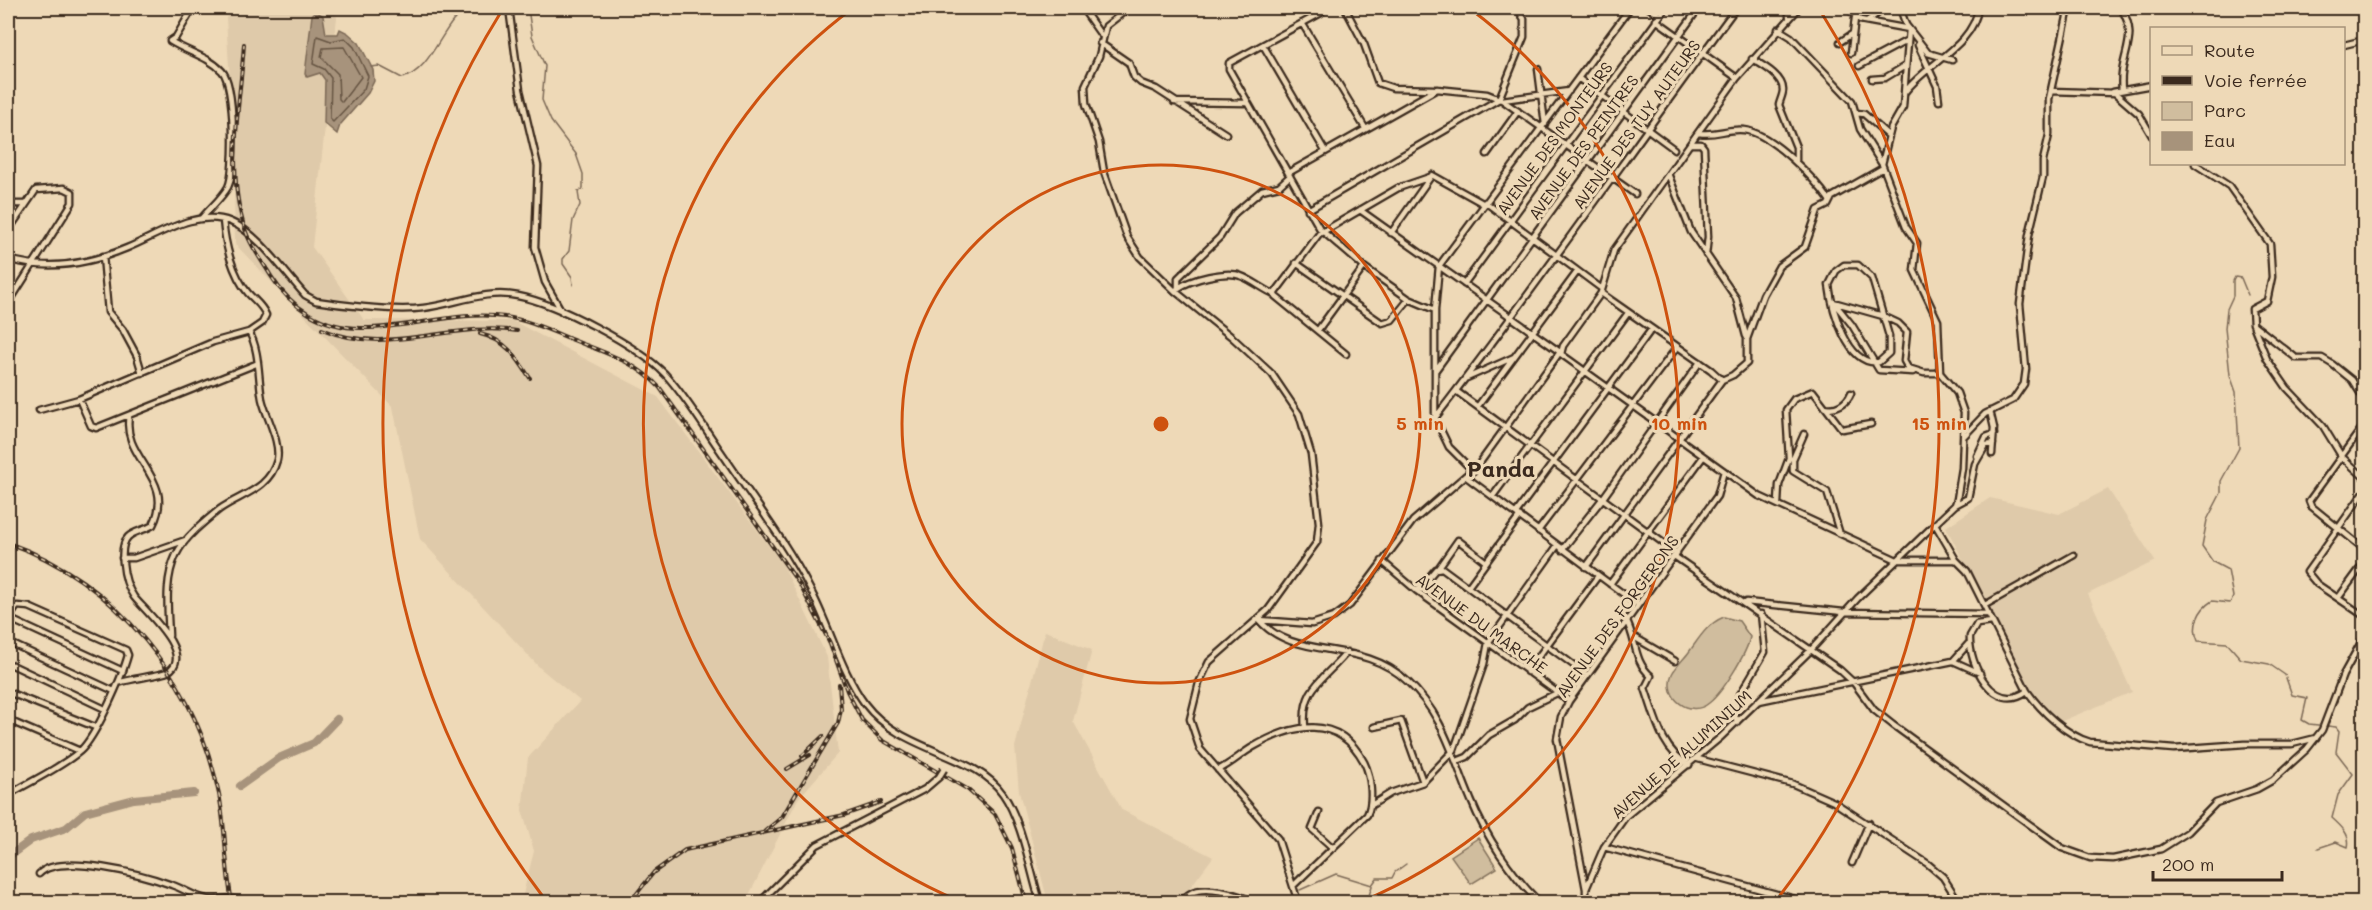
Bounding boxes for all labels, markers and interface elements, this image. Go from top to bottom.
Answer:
legend [2150,27,2345,165]
street label: AVENUE DES TUY AUTEURS [1568,35,1704,213]
text: Route [2204,38,2255,62]
street label: AVENUE DES MONTEURS [1491,57,1617,219]
text: Voie ferrée [2204,68,2307,92]
street label: AVENUE DES PEINTRES [1523,70,1643,224]
text: Parc [2204,98,2246,122]
text: Eau [2204,128,2235,152]
text: 5 min [1396,411,1444,435]
text: 10 min [1651,411,1707,435]
text: 15 min [1911,411,1967,435]
centre of rings [1151,414,1171,434]
district label: Panda [1467,454,1535,483]
street label: AVENUE DES FORGERONS [1551,531,1683,701]
street label: AVENUE DU MARCHE [1412,568,1552,678]
street label: AVENUE DE ALUMINIUM [1606,685,1756,823]
scale bar [2153,844,2282,882]
text: 200 m [2162,852,2214,876]

